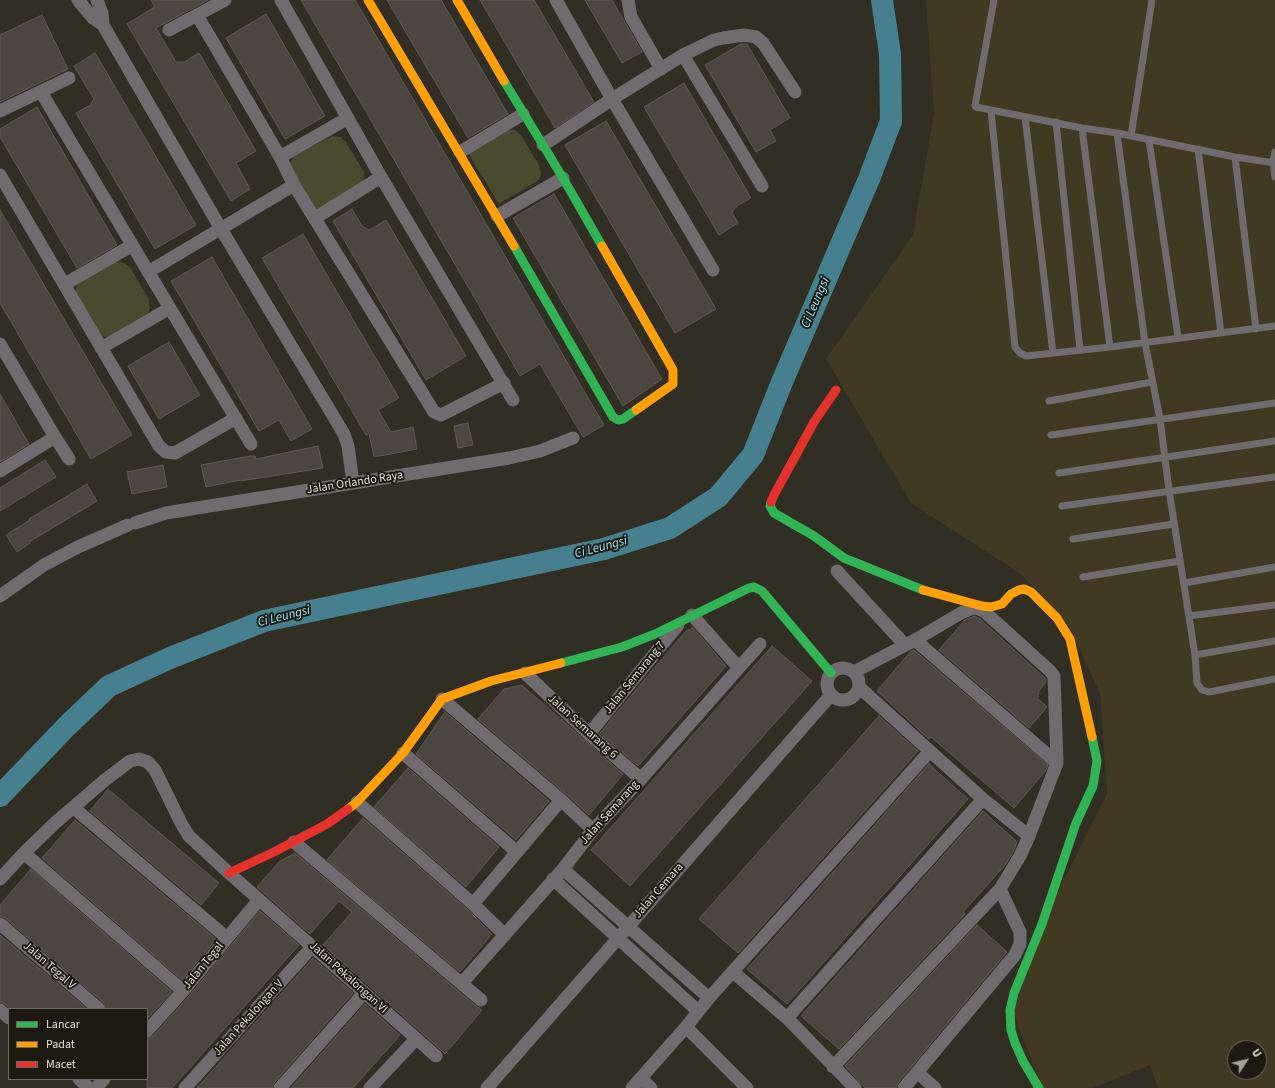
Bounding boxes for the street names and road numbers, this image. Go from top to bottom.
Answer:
street label: Jalan Orlando Raya [306,468,404,498]
street label: Jalan Semarang 7 [601,639,669,717]
street label: Jalan Semarang 6 [544,692,620,762]
street label: Jalan Semarang [578,778,642,848]
street label: Jalan Cemara [631,860,687,922]
street label: Jalan Tegal V [20,939,78,993]
street label: Jalan Pekalongan VI [306,939,390,1017]
street label: Jalan Tegal [181,940,227,992]
street label: Jalan Pekalongan V [211,977,287,1059]

